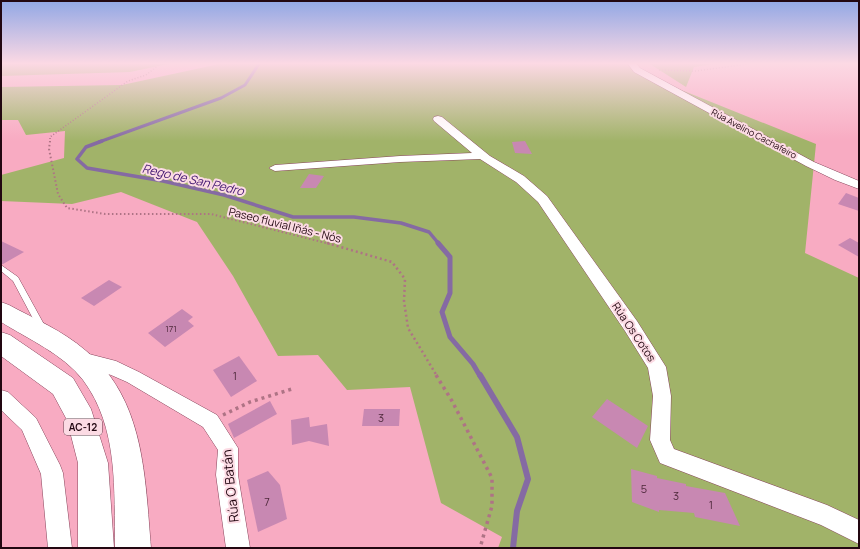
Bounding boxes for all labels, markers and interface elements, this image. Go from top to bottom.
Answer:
street label: Rúa Avelino Cachafeiro [709,106,799,162]
water label: Rego de San Pedro [141,160,247,200]
street label: Paseo fluvial Iñás - Nós [227,203,343,246]
street label: Rúa Os Cotos [609,299,660,364]
house number: 171 [165,322,177,335]
house number: 1 [233,368,237,383]
house number: 3 [378,410,384,425]
road number: AC-12 [64,419,102,435]
street label: Rúa O Batán [217,449,243,523]
house number: 5 [641,481,647,496]
house number: 3 [673,488,679,503]
house number: 7 [264,494,270,509]
house number: 1 [709,497,713,512]

